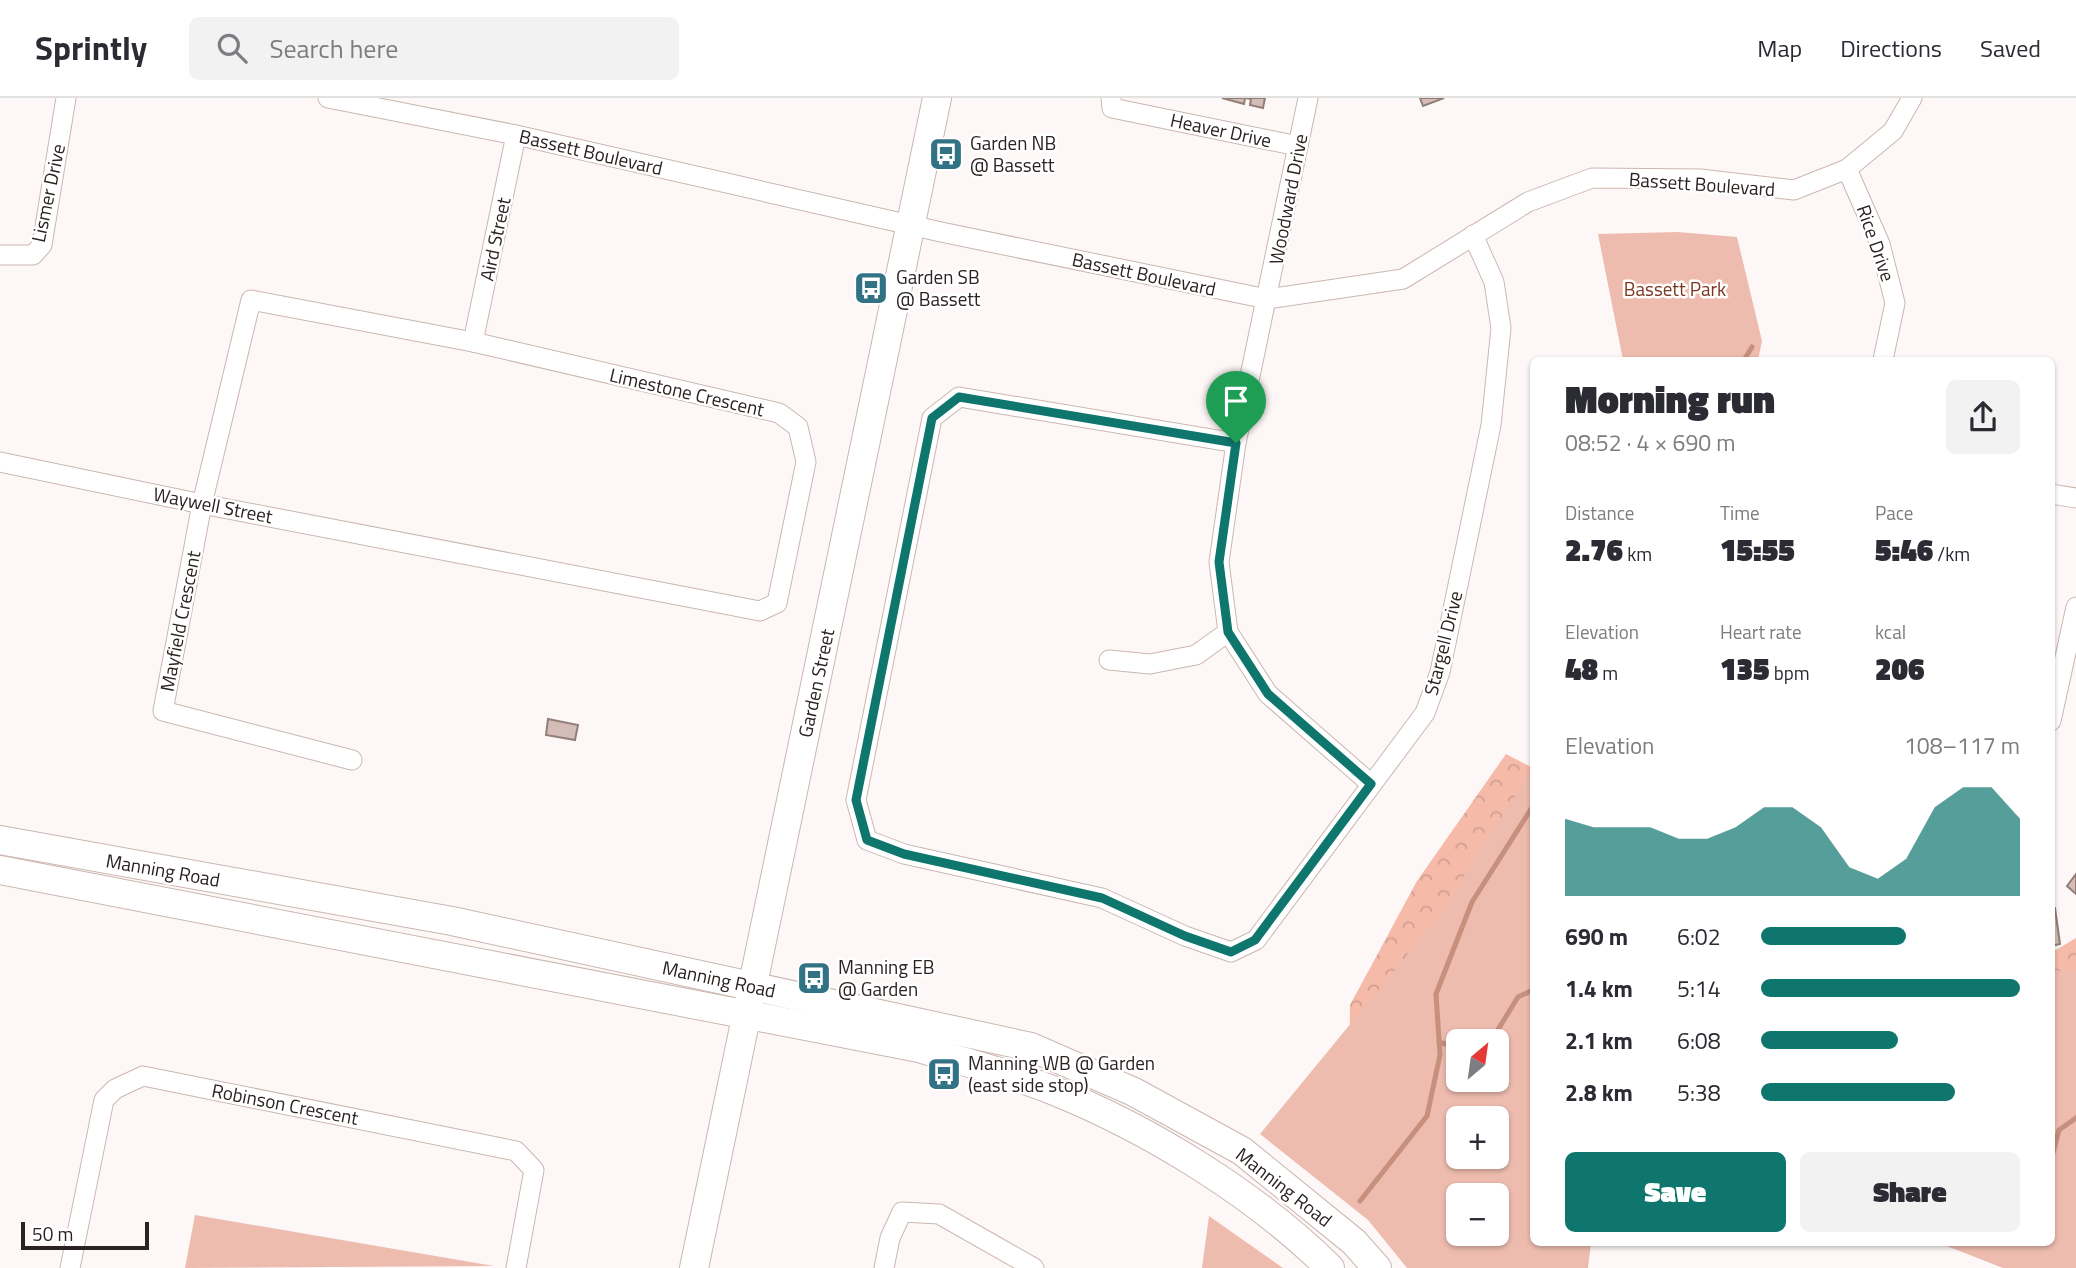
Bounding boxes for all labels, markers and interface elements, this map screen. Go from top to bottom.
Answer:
search box [189,17,679,80]
text: Sprintly [35,23,147,73]
icon: search [213,29,251,67]
text: Search here [269,29,398,68]
text: Map [1757,30,1802,66]
text: Directions [1840,30,1942,66]
text: Saved [1980,30,2041,66]
street label: Heaver Drive [1168,105,1274,154]
street label: Bassett Boulevard [516,121,666,182]
place label: Garden NB @ Bassett [970,128,1056,179]
street label: Woodward Drive [1261,131,1314,267]
bus stop icon: Garden NB @ Bassett [927,135,965,173]
street label: Lismer Drive [23,141,72,245]
street label: Bassett Boulevard [1628,164,1776,203]
street label: Aird Street [471,194,518,283]
street label: Rice Drive [1850,201,1903,285]
street label: Bassett Boulevard [1069,244,1219,303]
place label: Garden SB @ Bassett [896,262,981,313]
bus stop icon: Garden SB @ Bassett [852,269,890,307]
park label: Bassett Park [1624,274,1726,303]
street label: Limestone Crescent [607,360,768,423]
text: Morning run [1565,370,1775,428]
pin [1206,371,1266,443]
button: share [1946,380,2020,454]
icon: arrive [1217,382,1255,420]
text: 08:52 · 4 × 690 m [1565,425,1735,460]
street label: Waywell Street [151,479,276,530]
text: Distance [1565,498,1634,527]
text: Time [1720,498,1760,527]
text: Pace [1875,498,1913,527]
text: 2.76 [1565,527,1623,573]
text: 15:55 [1720,527,1795,573]
text: 5:46 [1875,527,1933,573]
text: km [1623,539,1652,568]
text: /km [1933,539,1970,568]
street label: Mayfield Crescent [152,548,207,694]
street label: Stargell Drive [1416,588,1469,698]
text: Elevation [1565,617,1639,646]
text: Heart rate [1720,617,1802,646]
text: kcal [1875,617,1906,646]
street label: Garden Street [790,625,841,740]
text: 48 [1565,646,1598,692]
text: 135 [1720,646,1770,692]
text: 206 [1875,646,1925,692]
text: m [1598,658,1618,687]
text: bpm [1770,658,1810,687]
text: Elevation [1565,728,1654,763]
text: 108–117 m [1904,728,2020,763]
street label: Manning Road [104,845,222,894]
text: 690 m [1565,919,1628,954]
text: 6:02 [1677,919,1721,954]
street label: Manning Road [660,952,779,1005]
place label: Manning EB @ Garden [838,952,934,1003]
bus stop icon: Manning EB @ Garden [795,959,833,997]
text: 1.4 km [1565,971,1633,1006]
text: 5:14 [1677,971,1721,1006]
text: 2.1 km [1565,1023,1633,1058]
text: 6:08 [1677,1023,1721,1058]
north arrow [1446,1029,1508,1092]
map controls [1446,1029,1509,1246]
place label: Manning WB @ Garden (east side stop) [968,1048,1155,1099]
bus stop icon: Manning WB @ Garden (east side stop) [925,1055,963,1093]
street label: Robinson Crescent [209,1075,361,1132]
text: 2.8 km [1565,1075,1633,1110]
text: 5:38 [1677,1075,1721,1110]
button: + [1446,1106,1509,1169]
street label: Manning Road [1230,1140,1339,1234]
button: Save [1565,1152,1786,1232]
button: Share [1800,1152,2020,1232]
button: − [1446,1183,1509,1246]
scale bar [21,1219,149,1251]
text: 50 m [32,1219,73,1248]

